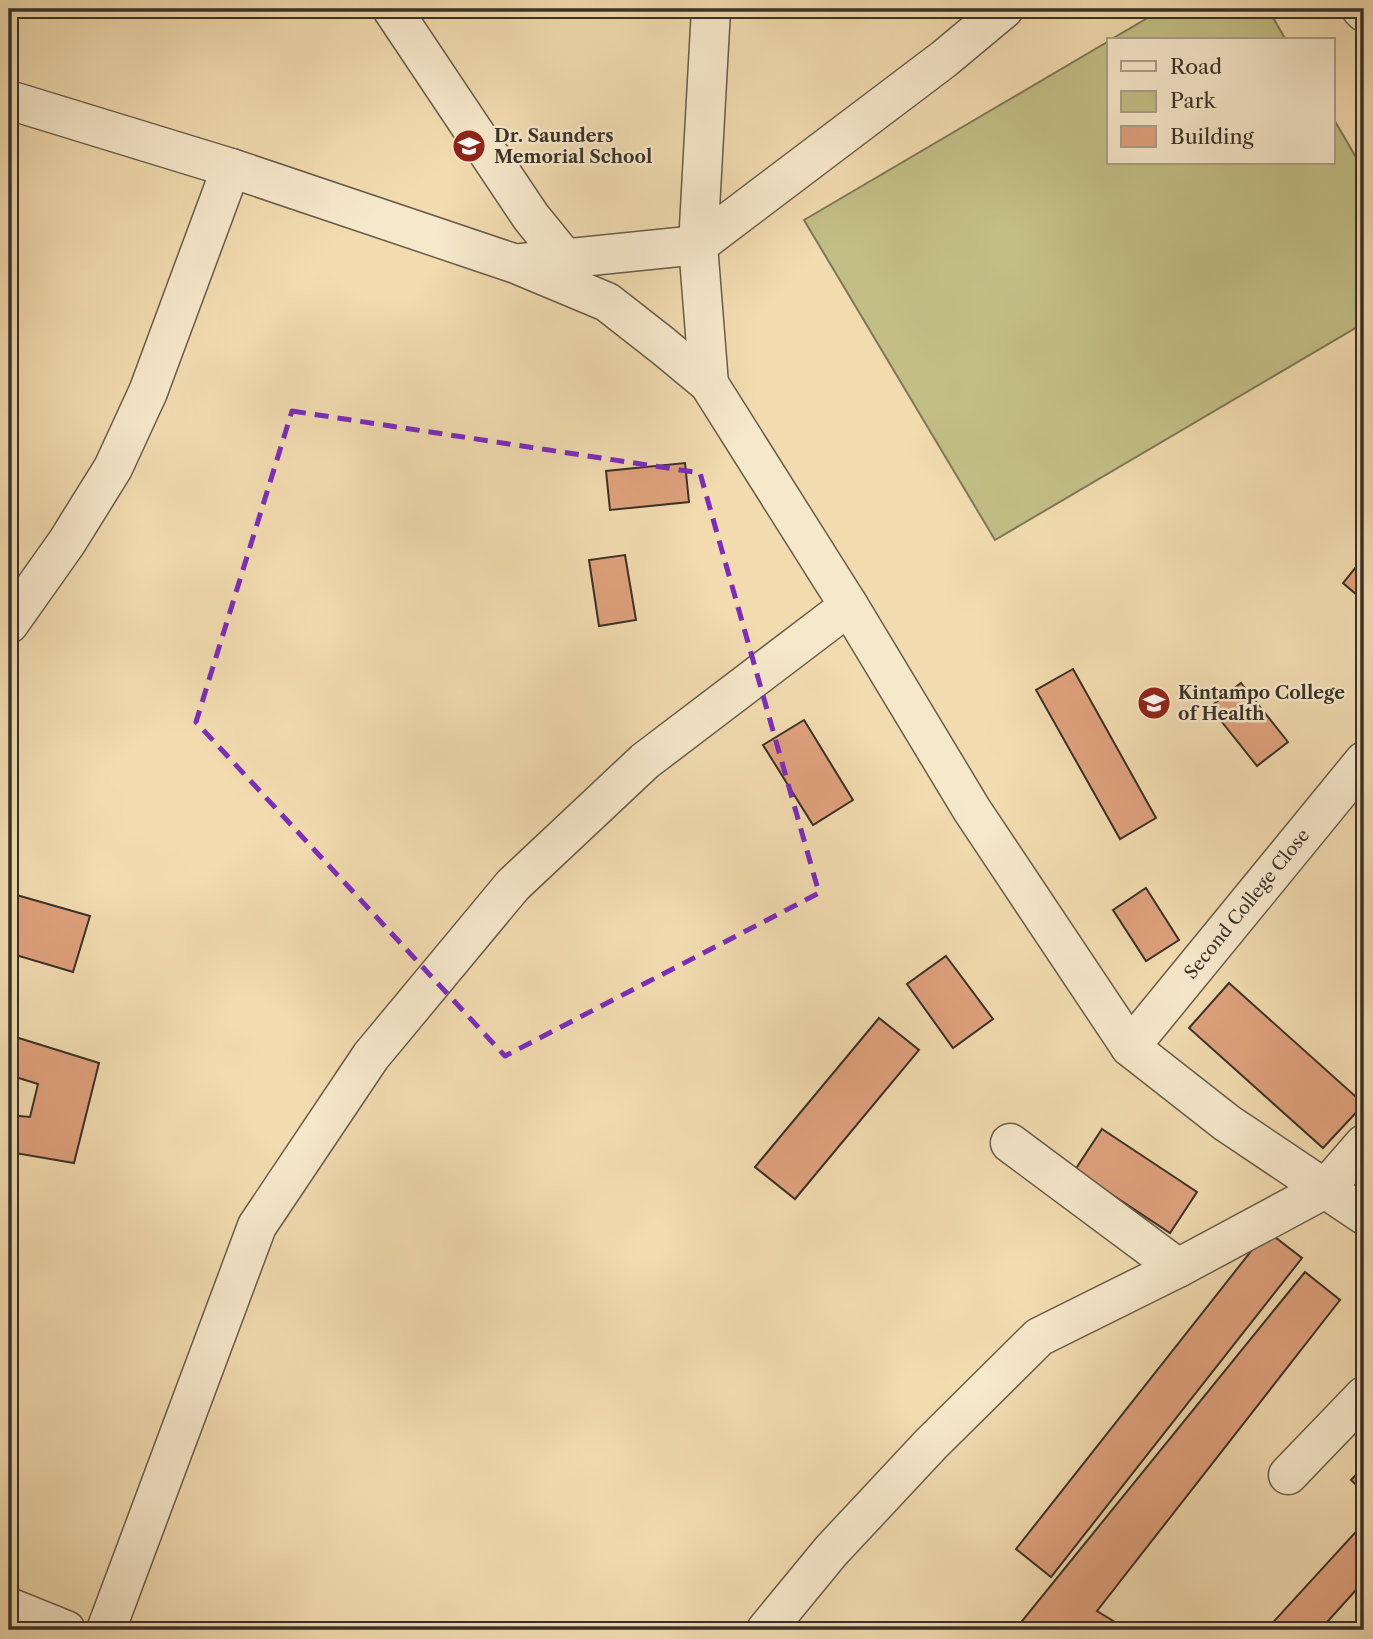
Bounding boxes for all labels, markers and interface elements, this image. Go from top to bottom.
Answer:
legend [1107,38,1334,164]
text: Road [1170,54,1222,79]
text: Park [1170,88,1216,113]
text: Building [1170,124,1255,149]
place label: Dr. Saunders Memorial School [494,125,652,168]
school or university icon: Dr. Saunders Memorial School [450,127,488,165]
place label: Kintampo College of Health [1178,682,1345,725]
school or university icon: Kintampo College of Health [1135,684,1173,722]
street label: Second College Close [1180,825,1314,983]

